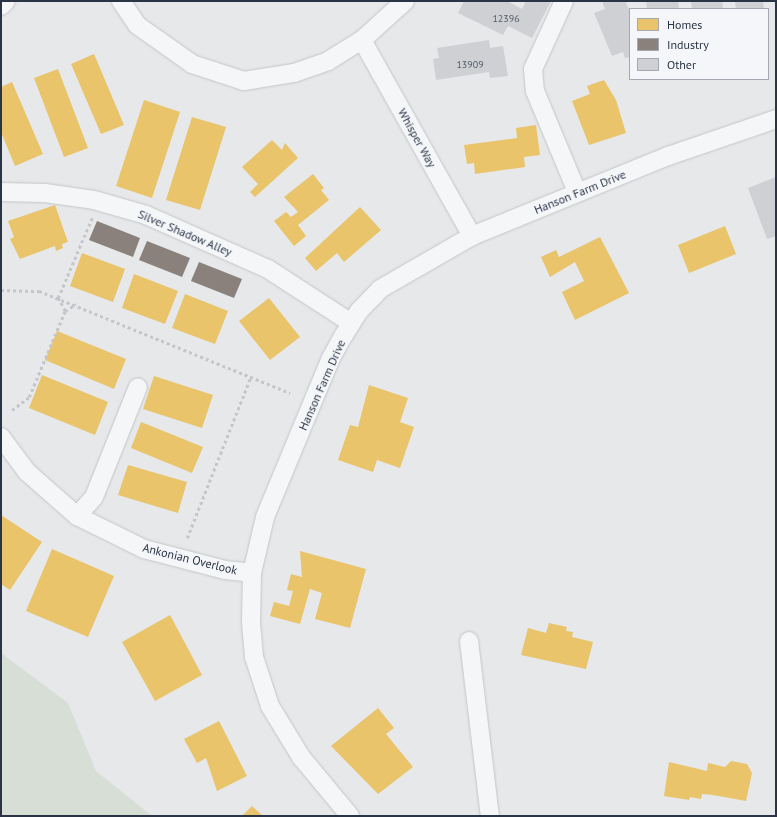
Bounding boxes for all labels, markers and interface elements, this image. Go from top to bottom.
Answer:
legend [629,8,769,80]
house number: 12396 [492,13,520,25]
text: Homes [667,17,702,32]
text: Industry [667,37,709,52]
text: Other [667,57,696,72]
house number: 13909 [456,59,484,71]
street label: Whisper Way [395,106,439,170]
street label: Hanson Farm Drive [532,167,628,217]
street label: Silver Shadow Alley [136,207,234,259]
street label: Hanson Farm Drive [296,337,348,433]
street label: Ankonian Overlook [141,540,239,578]

